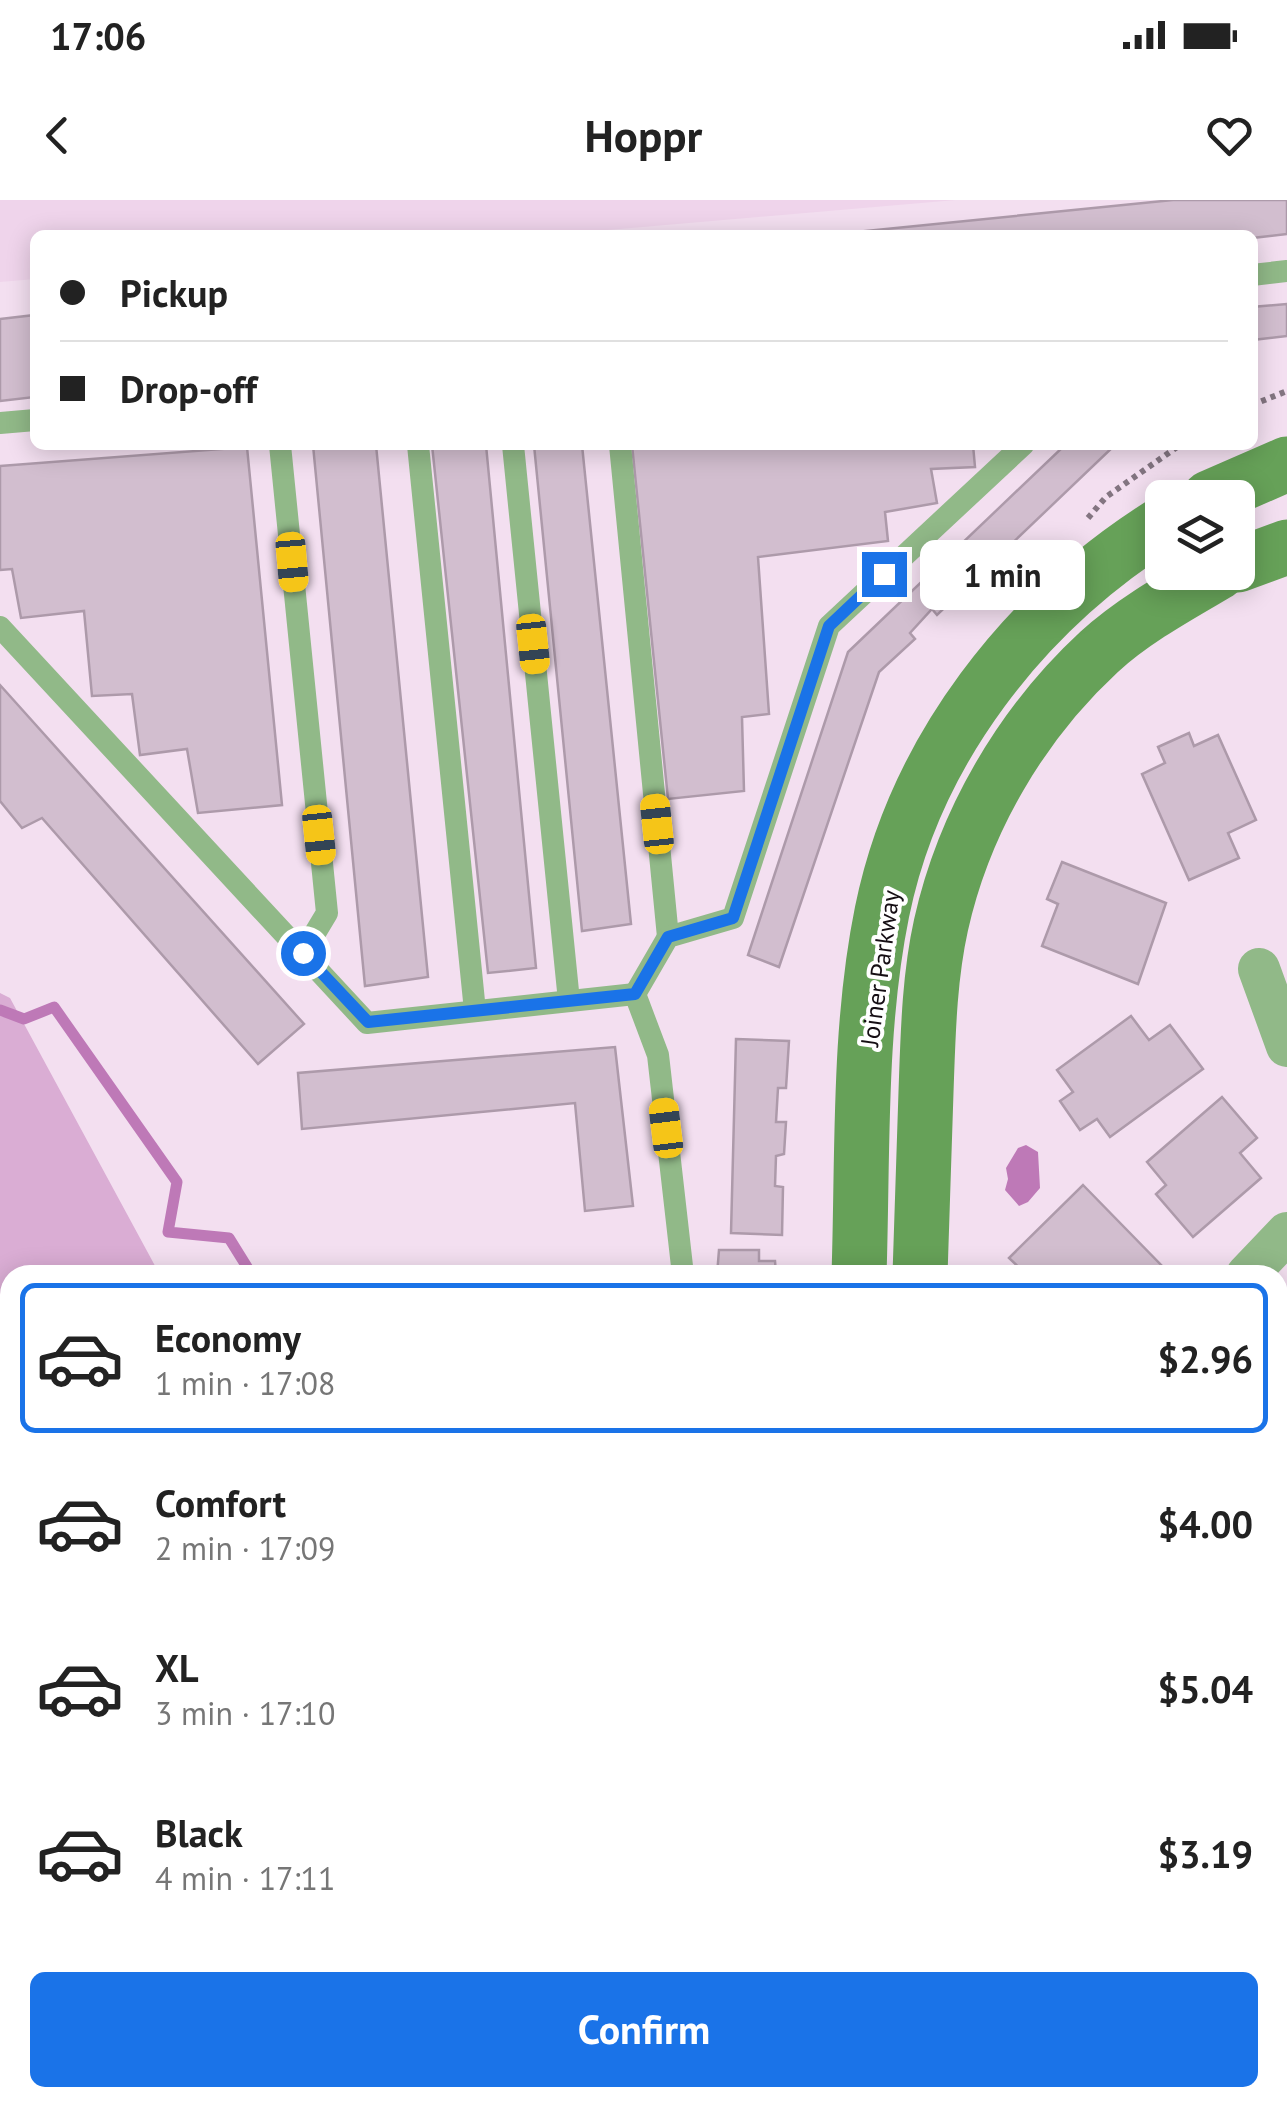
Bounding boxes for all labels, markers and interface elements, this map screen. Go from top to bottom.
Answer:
text: 17:06 [50,11,146,60]
text: Hoppr [585,106,702,164]
icon: back [30,108,85,163]
icon: heart [1202,108,1257,163]
text: Pickup [120,268,228,317]
text: Drop-off [120,364,257,413]
map controls [1145,480,1255,590]
button: layers [1145,480,1255,590]
car [274,531,310,593]
callout: 1 min [919,539,1084,609]
route end [862,552,907,597]
text: 1 min [963,554,1042,596]
car [515,613,551,675]
car [639,793,675,855]
car [301,804,337,866]
street label: Joiner Parkway [853,888,907,1049]
route start [281,931,326,976]
car [647,1096,685,1160]
icon: car [35,1313,125,1403]
text: Economy [155,1313,301,1362]
text: $2.96 [1157,1334,1253,1383]
text: 1 min · 17:08 [155,1362,335,1404]
icon: car [35,1478,125,1568]
text: Comfort [155,1478,286,1527]
text: $4.00 [1157,1499,1253,1548]
text: 2 min · 17:09 [155,1527,335,1569]
icon: car [35,1643,125,1733]
text: XL [155,1643,199,1692]
text: $5.04 [1157,1664,1253,1713]
text: 3 min · 17:10 [155,1692,335,1734]
icon: car [35,1808,125,1898]
text: Black [155,1808,243,1857]
text: $3.19 [1157,1829,1253,1878]
text: 4 min · 17:11 [155,1857,335,1899]
button: Confirm [30,1972,1258,2087]

